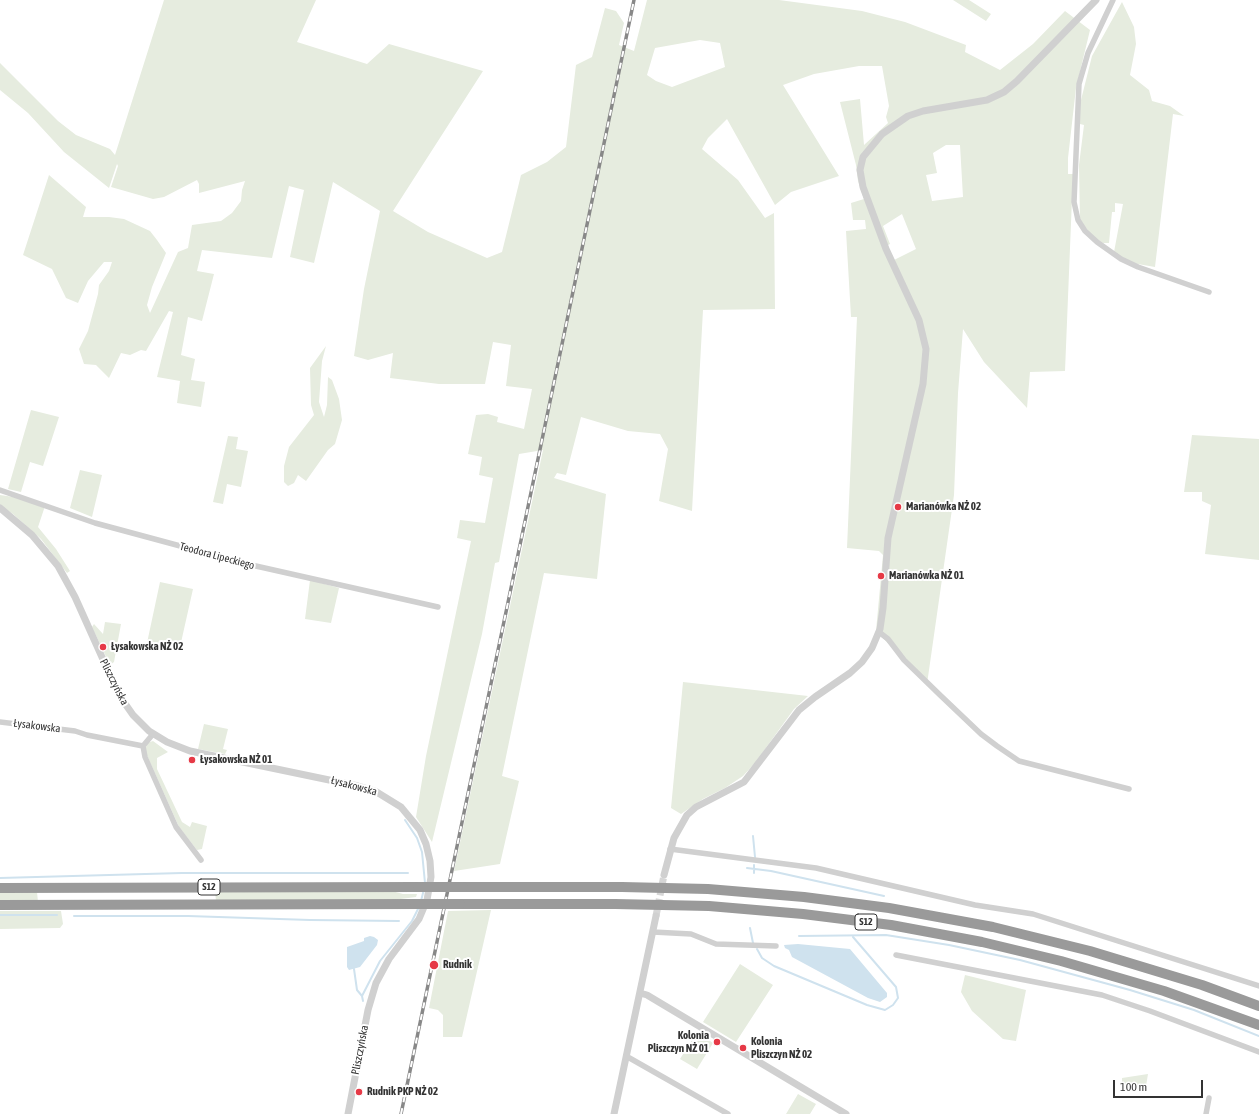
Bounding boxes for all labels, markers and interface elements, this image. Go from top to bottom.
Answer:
place label: Marianówka NŻ 02 [906,500,981,514]
marker: Marianówka NŻ 02 [893,502,903,512]
street label: Teodora Lipeckiego [178,540,256,572]
place label: Marianówka NŻ 01 [889,569,964,583]
marker: Marianówka NŻ 01 [876,571,886,581]
place label: Łysakowska NŻ 02 [111,640,183,654]
marker: Łysakowska NŻ 02 [98,642,108,652]
street label: Pliszczyńska [97,657,131,707]
street label: Łysakowska [13,717,61,735]
place label: Łysakowska NŻ 01 [200,753,272,767]
marker: Łysakowska NŻ 01 [187,755,197,765]
street label: Łysakowska [329,773,379,799]
road number: S12 [198,879,220,895]
road number: S12 [855,914,877,930]
place label: Rudnik [443,958,472,972]
marker: Rudnik [428,959,440,971]
street label: Pliszczyńska [349,1024,371,1076]
place label: Kolonia Pliszczyn NŻ 01 [648,1029,709,1055]
place label: Kolonia Pliszczyn NŻ 02 [751,1035,812,1061]
marker: Kolonia Pliszczyn NŻ 01 [712,1037,722,1047]
marker: Kolonia Pliszczyn NŻ 02 [738,1043,748,1053]
scale bar [1115,1072,1205,1098]
text: 100 m [1120,1080,1147,1094]
place label: Rudnik PKP NŻ 02 [367,1085,438,1099]
marker: Rudnik PKP NŻ 02 [354,1087,364,1097]

